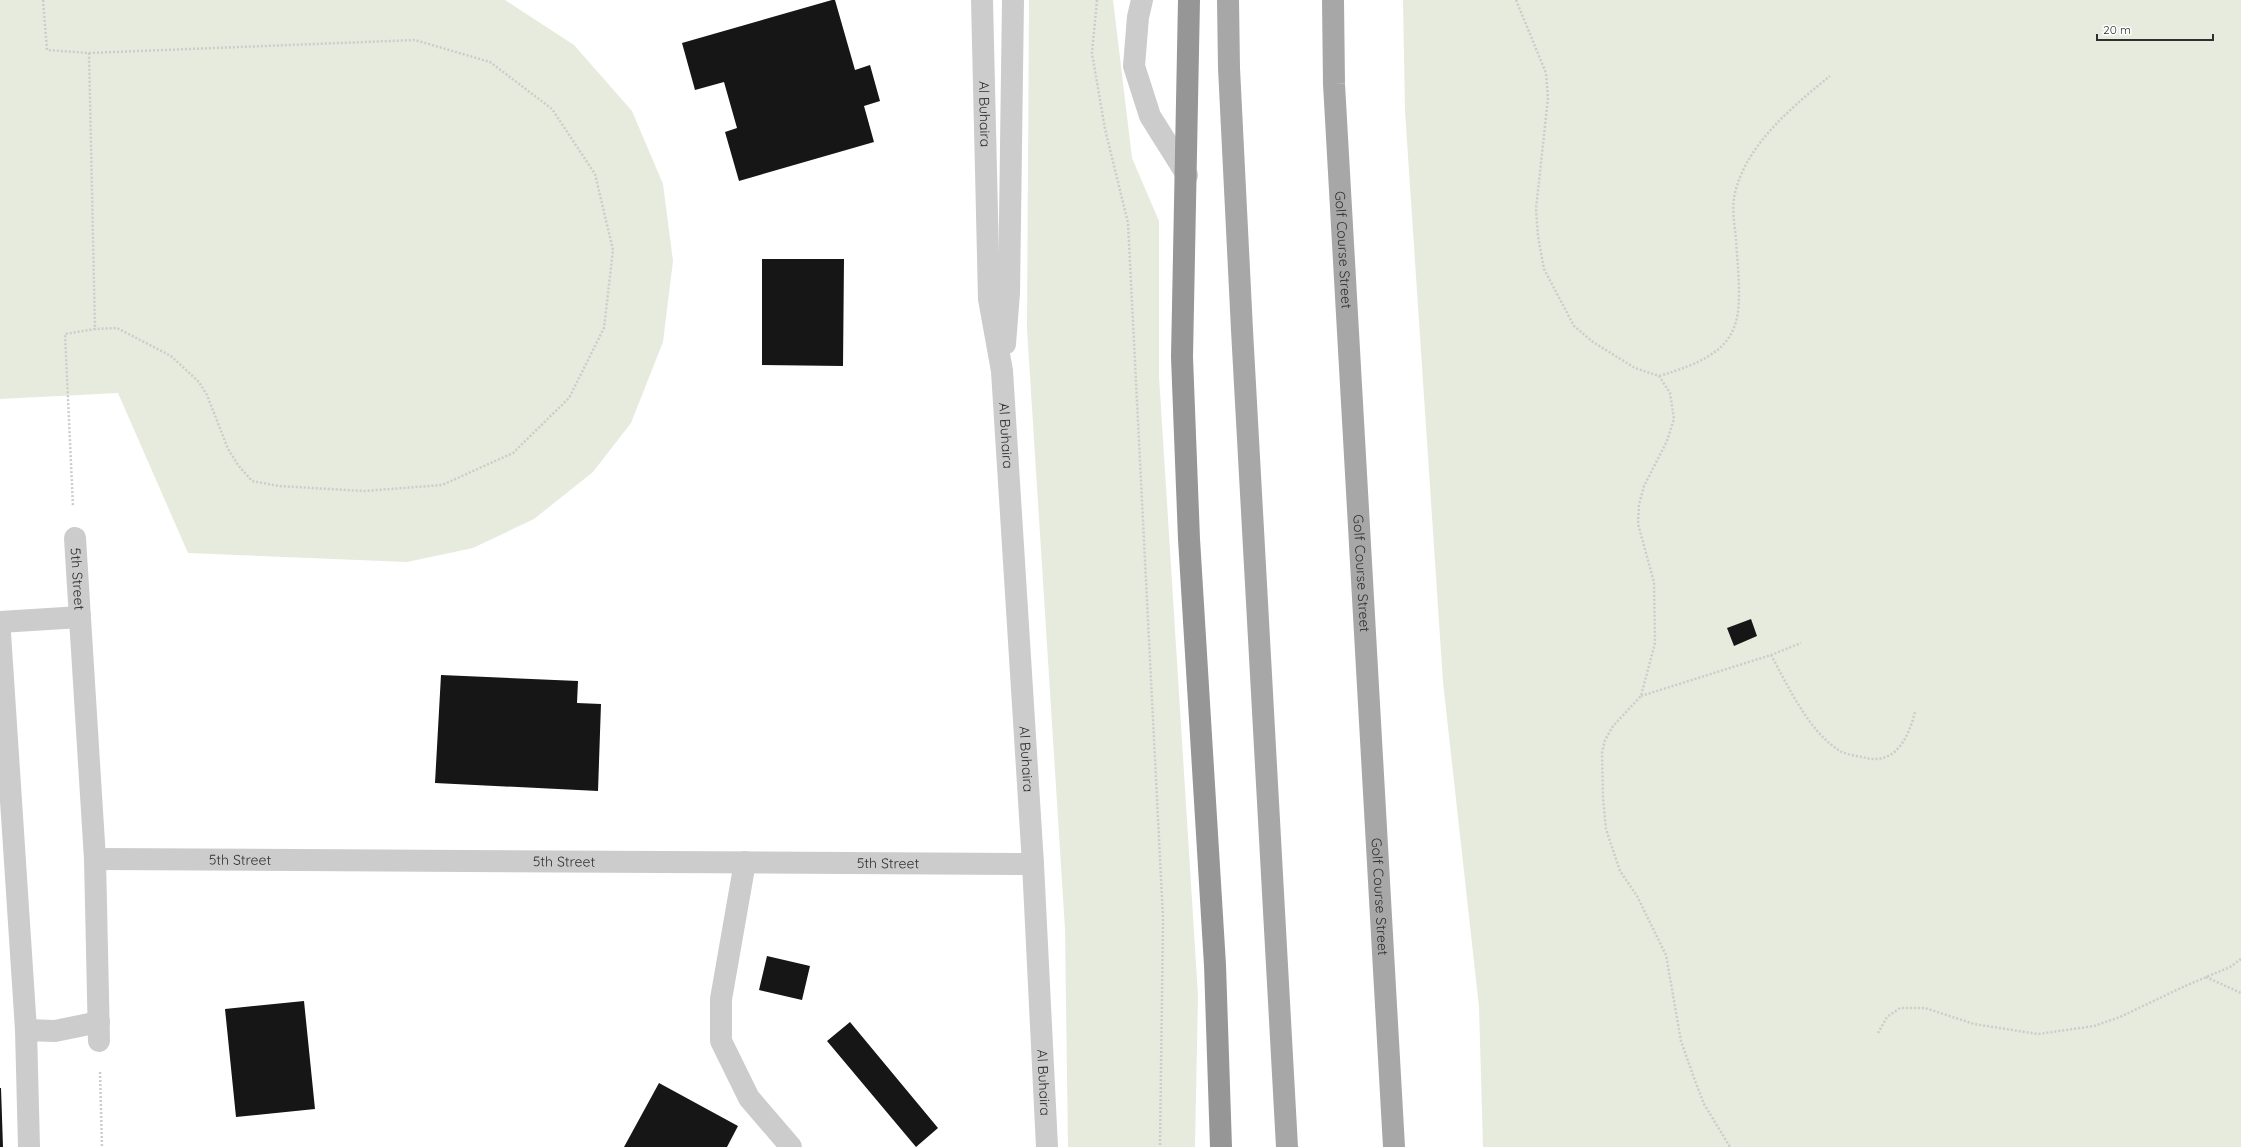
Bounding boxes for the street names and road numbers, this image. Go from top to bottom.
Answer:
street label: Al Buhaira [975,81,994,147]
street label: Golf Course Street [1331,190,1356,309]
street label: Al Buhaira [995,402,1017,469]
street label: Golf Course Street [1349,514,1374,633]
street label: 5th Street [67,547,88,611]
street label: Al Buhaira [1015,725,1037,793]
street label: Golf Course Street [1368,837,1392,956]
street label: 5th Street [209,851,272,869]
street label: 5th Street [533,852,596,871]
street label: 5th Street [857,854,920,872]
street label: Al Buhaira [1033,1049,1054,1116]

